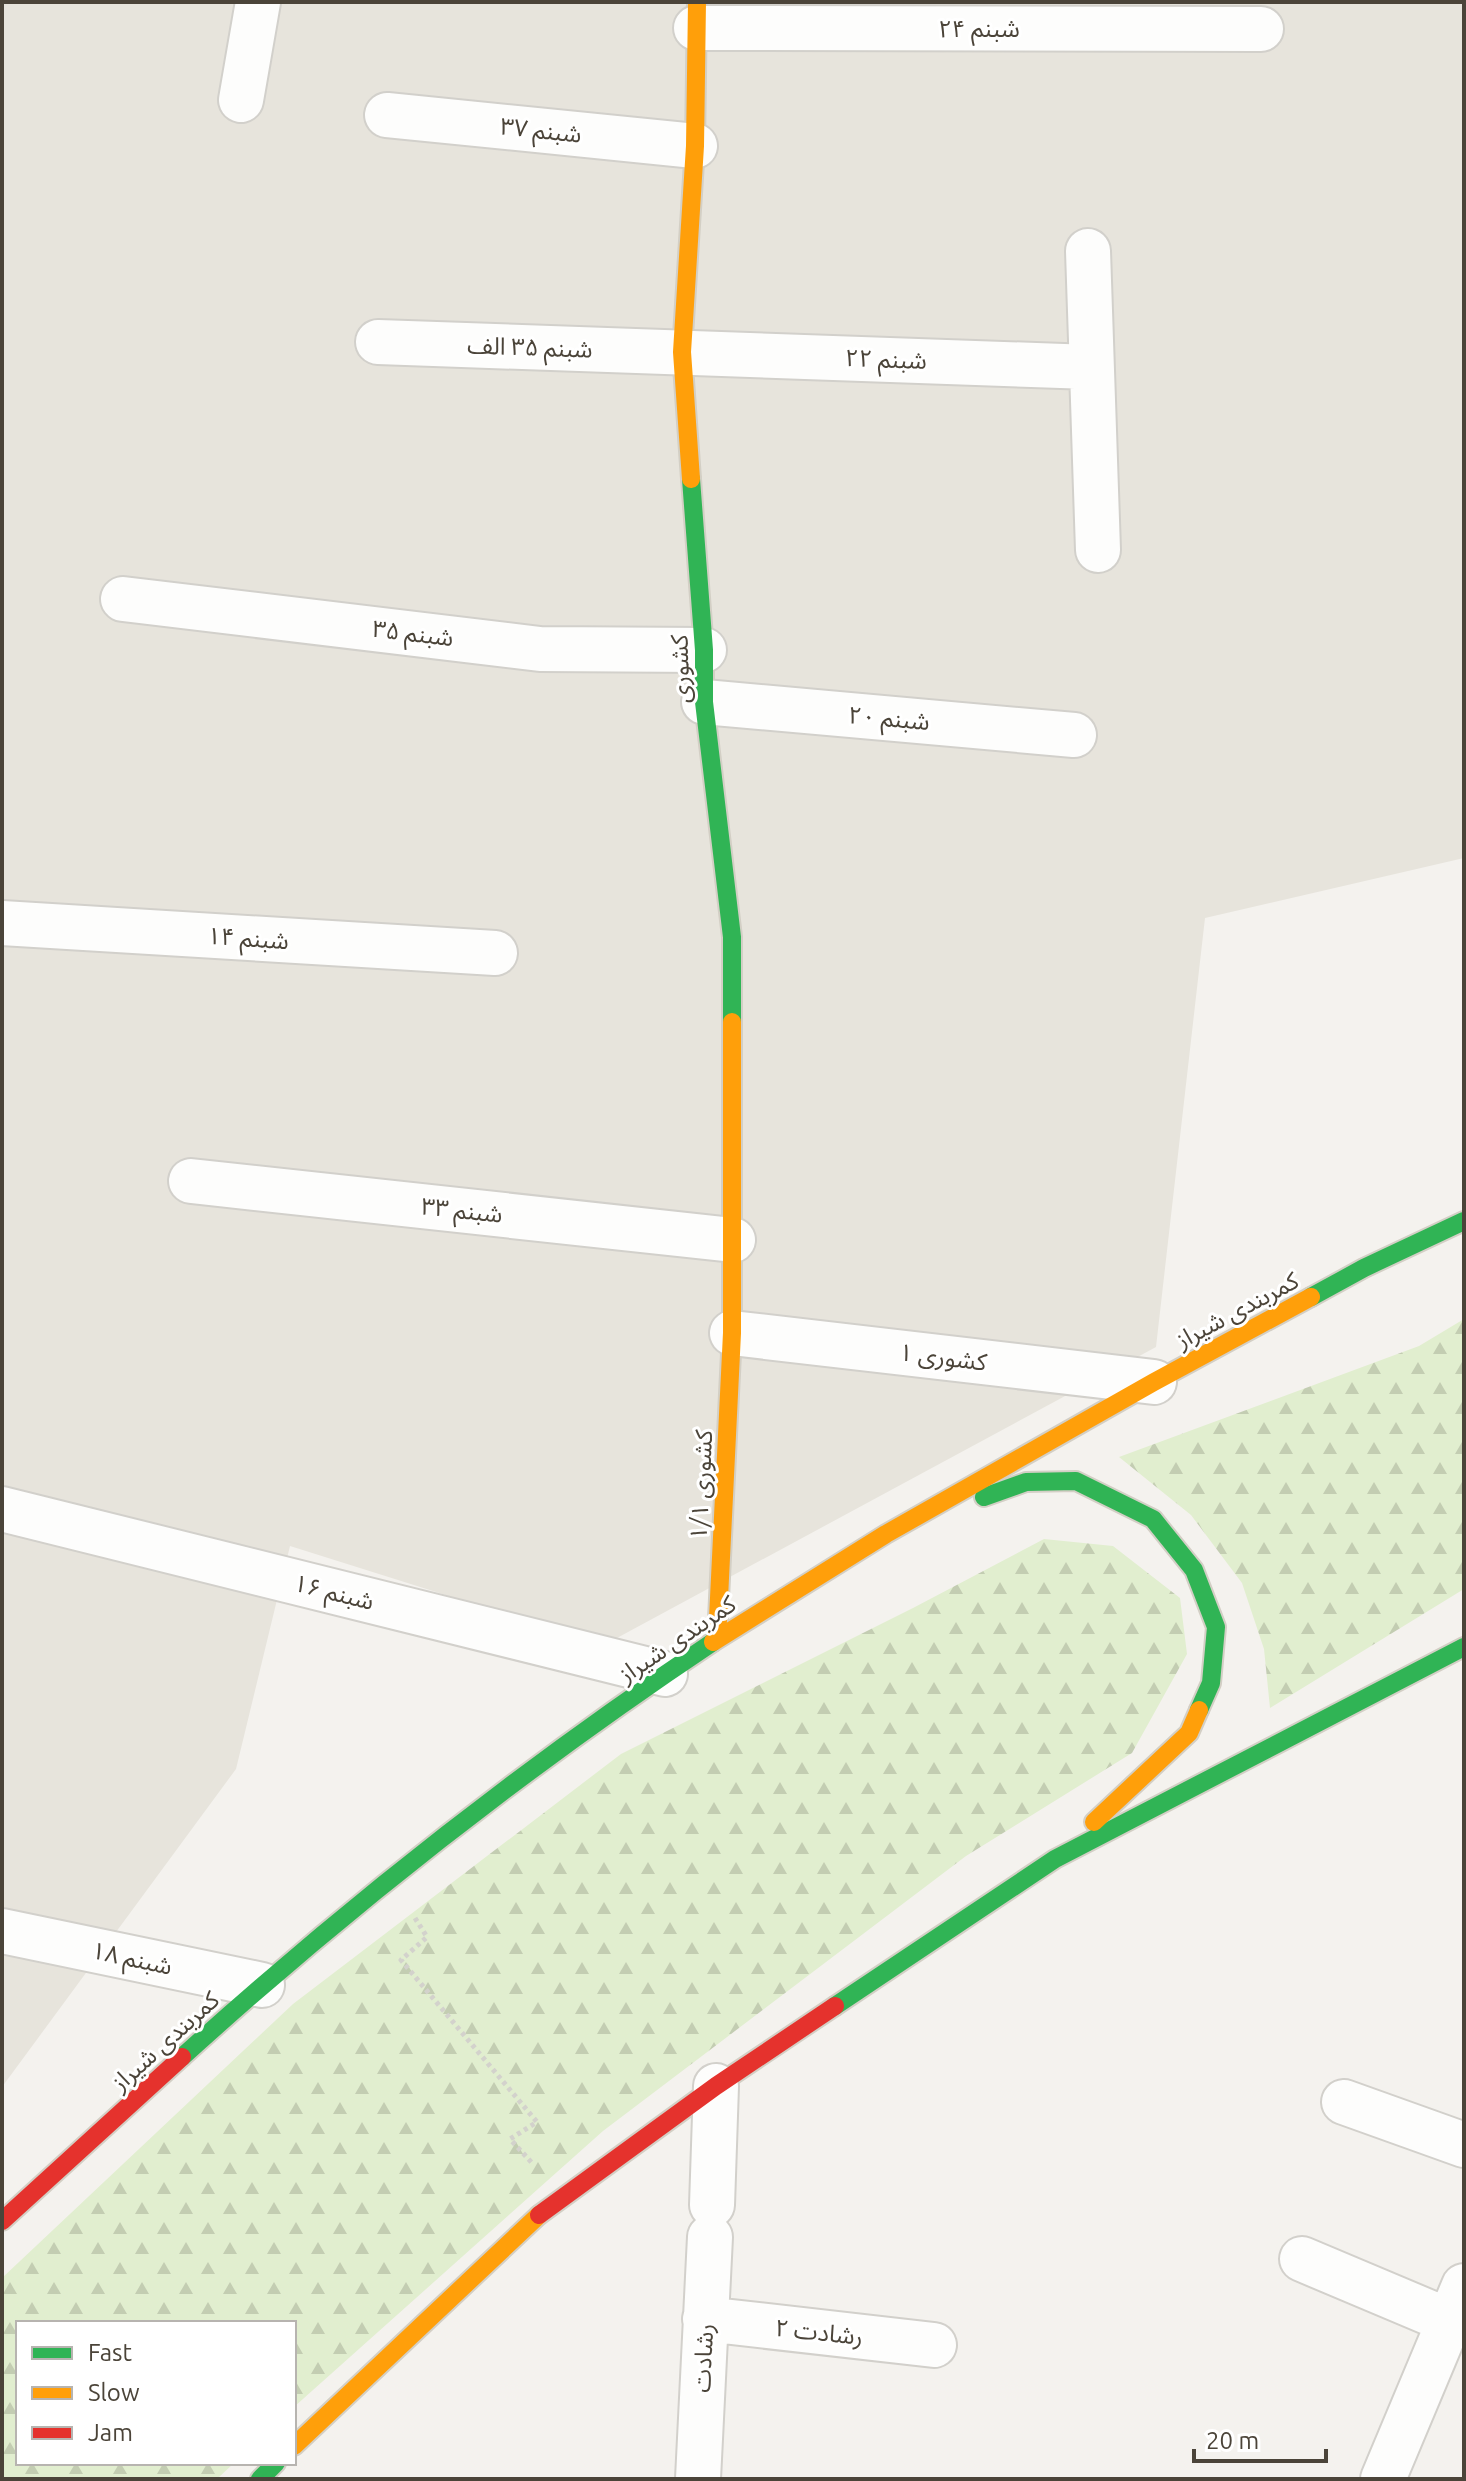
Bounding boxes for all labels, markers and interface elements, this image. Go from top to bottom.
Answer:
street label: ۲۴ شبنم [938,15,1020,46]
street label: ۳۷ شبنم [499,112,583,152]
street label: شبنم ۳۵ الف [467,331,593,367]
street label: ۲۲ شبنم [845,344,927,378]
street label: ۳۵ شبنم [370,615,455,655]
street label: کشوری [665,633,696,704]
street label: ۲۰ شبنم [847,701,931,739]
street label: ۱۴ شبنم [206,922,290,958]
street label: ۳۳ شبنم [420,1192,504,1232]
street label: کمربندی شیراز [1170,1266,1304,1355]
street label: ۱ کشوری [898,1338,989,1377]
street label: ۱/۱ کشوری [685,1428,718,1541]
street label: ۱۶ شبنم [290,1569,377,1619]
street label: کمربندی شیراز [613,1589,742,1689]
street label: ۱۸ شبنم [88,1936,175,1984]
street label: کمربندی شیراز [105,1985,226,2098]
street label: ۲ رشادت [774,2314,864,2351]
legend [16,2321,296,2465]
street label: رشادت [688,2323,719,2393]
text: Fast [88,2339,132,2366]
text: Slow [88,2379,140,2406]
scale bar [1194,2413,1326,2463]
text: Jam [88,2419,133,2446]
text: 20 m [1206,2427,1259,2454]

